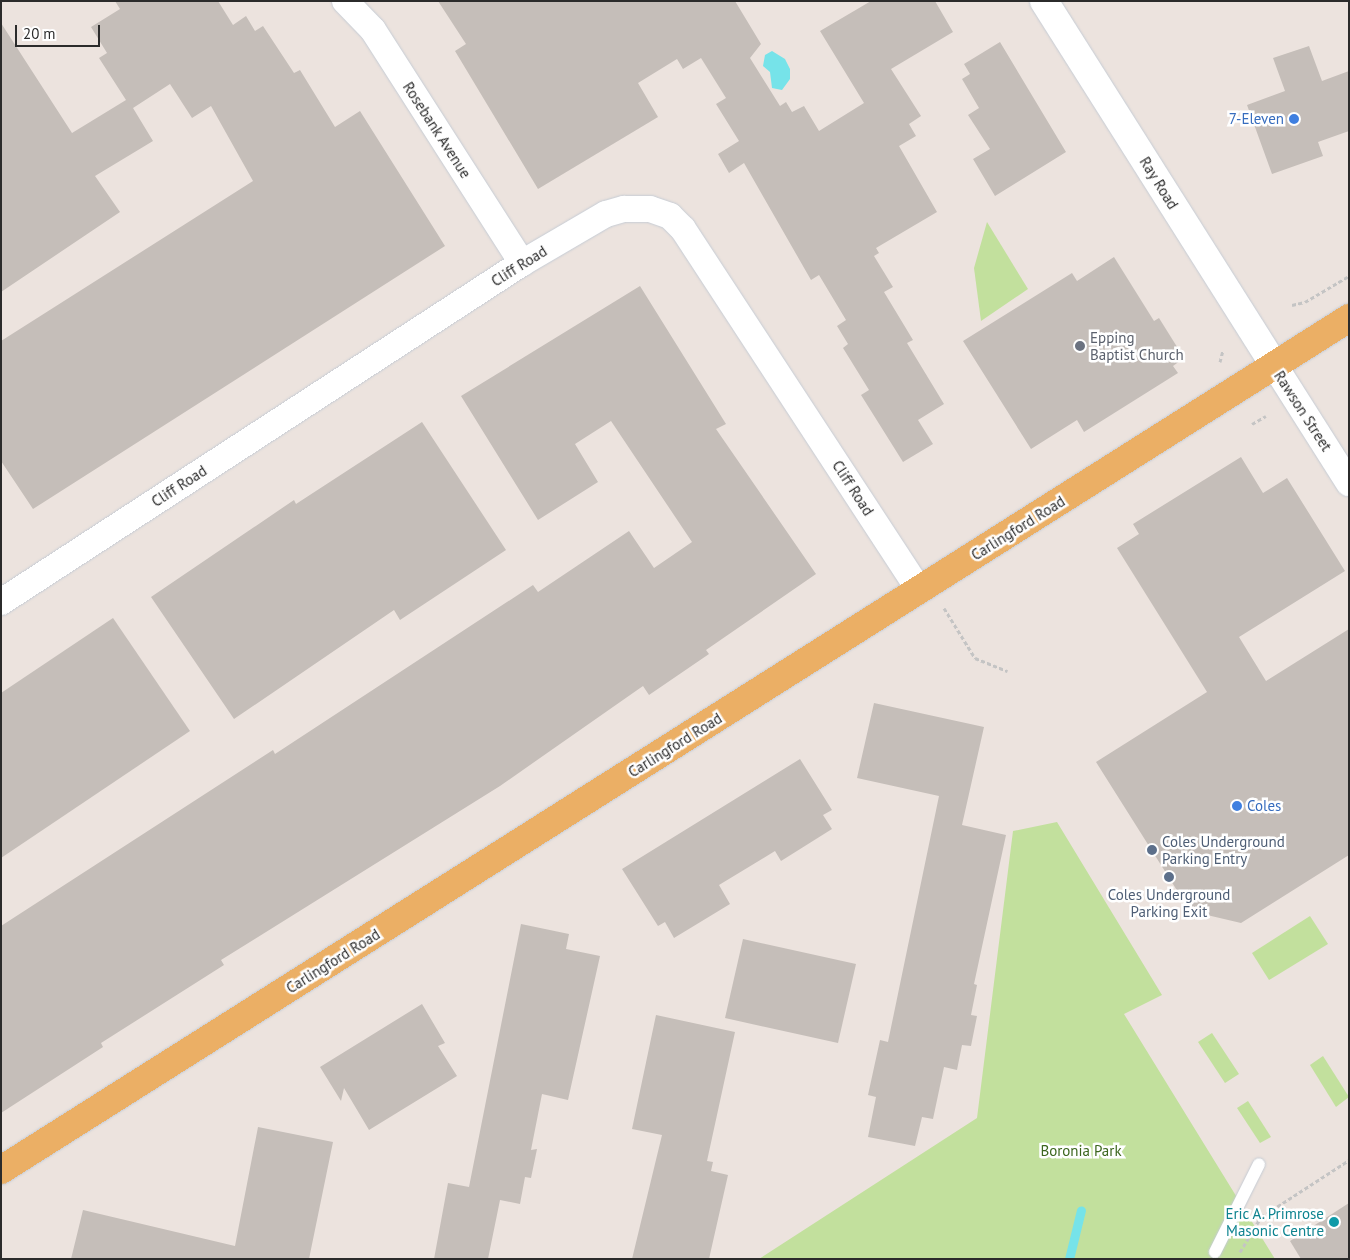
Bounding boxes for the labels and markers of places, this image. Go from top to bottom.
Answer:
place label: 7-Eleven [1229,110,1284,128]
marker: 7-Eleven [1288,113,1300,125]
place label: Epping Baptist Church [1090,328,1184,363]
marker: Epping Baptist Church [1074,340,1086,352]
place label: Coles [1247,797,1281,815]
marker: Coles [1231,800,1243,812]
place label: Coles Underground Parking Entry [1162,832,1285,867]
marker: Coles Underground Parking Entry [1146,844,1158,856]
marker: Coles Underground Parking Exit [1163,871,1175,883]
place label: Coles Underground Parking Exit [1108,885,1230,920]
place label: Eric A. Primrose Masonic Centre [1223,1204,1324,1239]
marker: Eric A. Primrose Masonic Centre [1328,1216,1340,1228]

